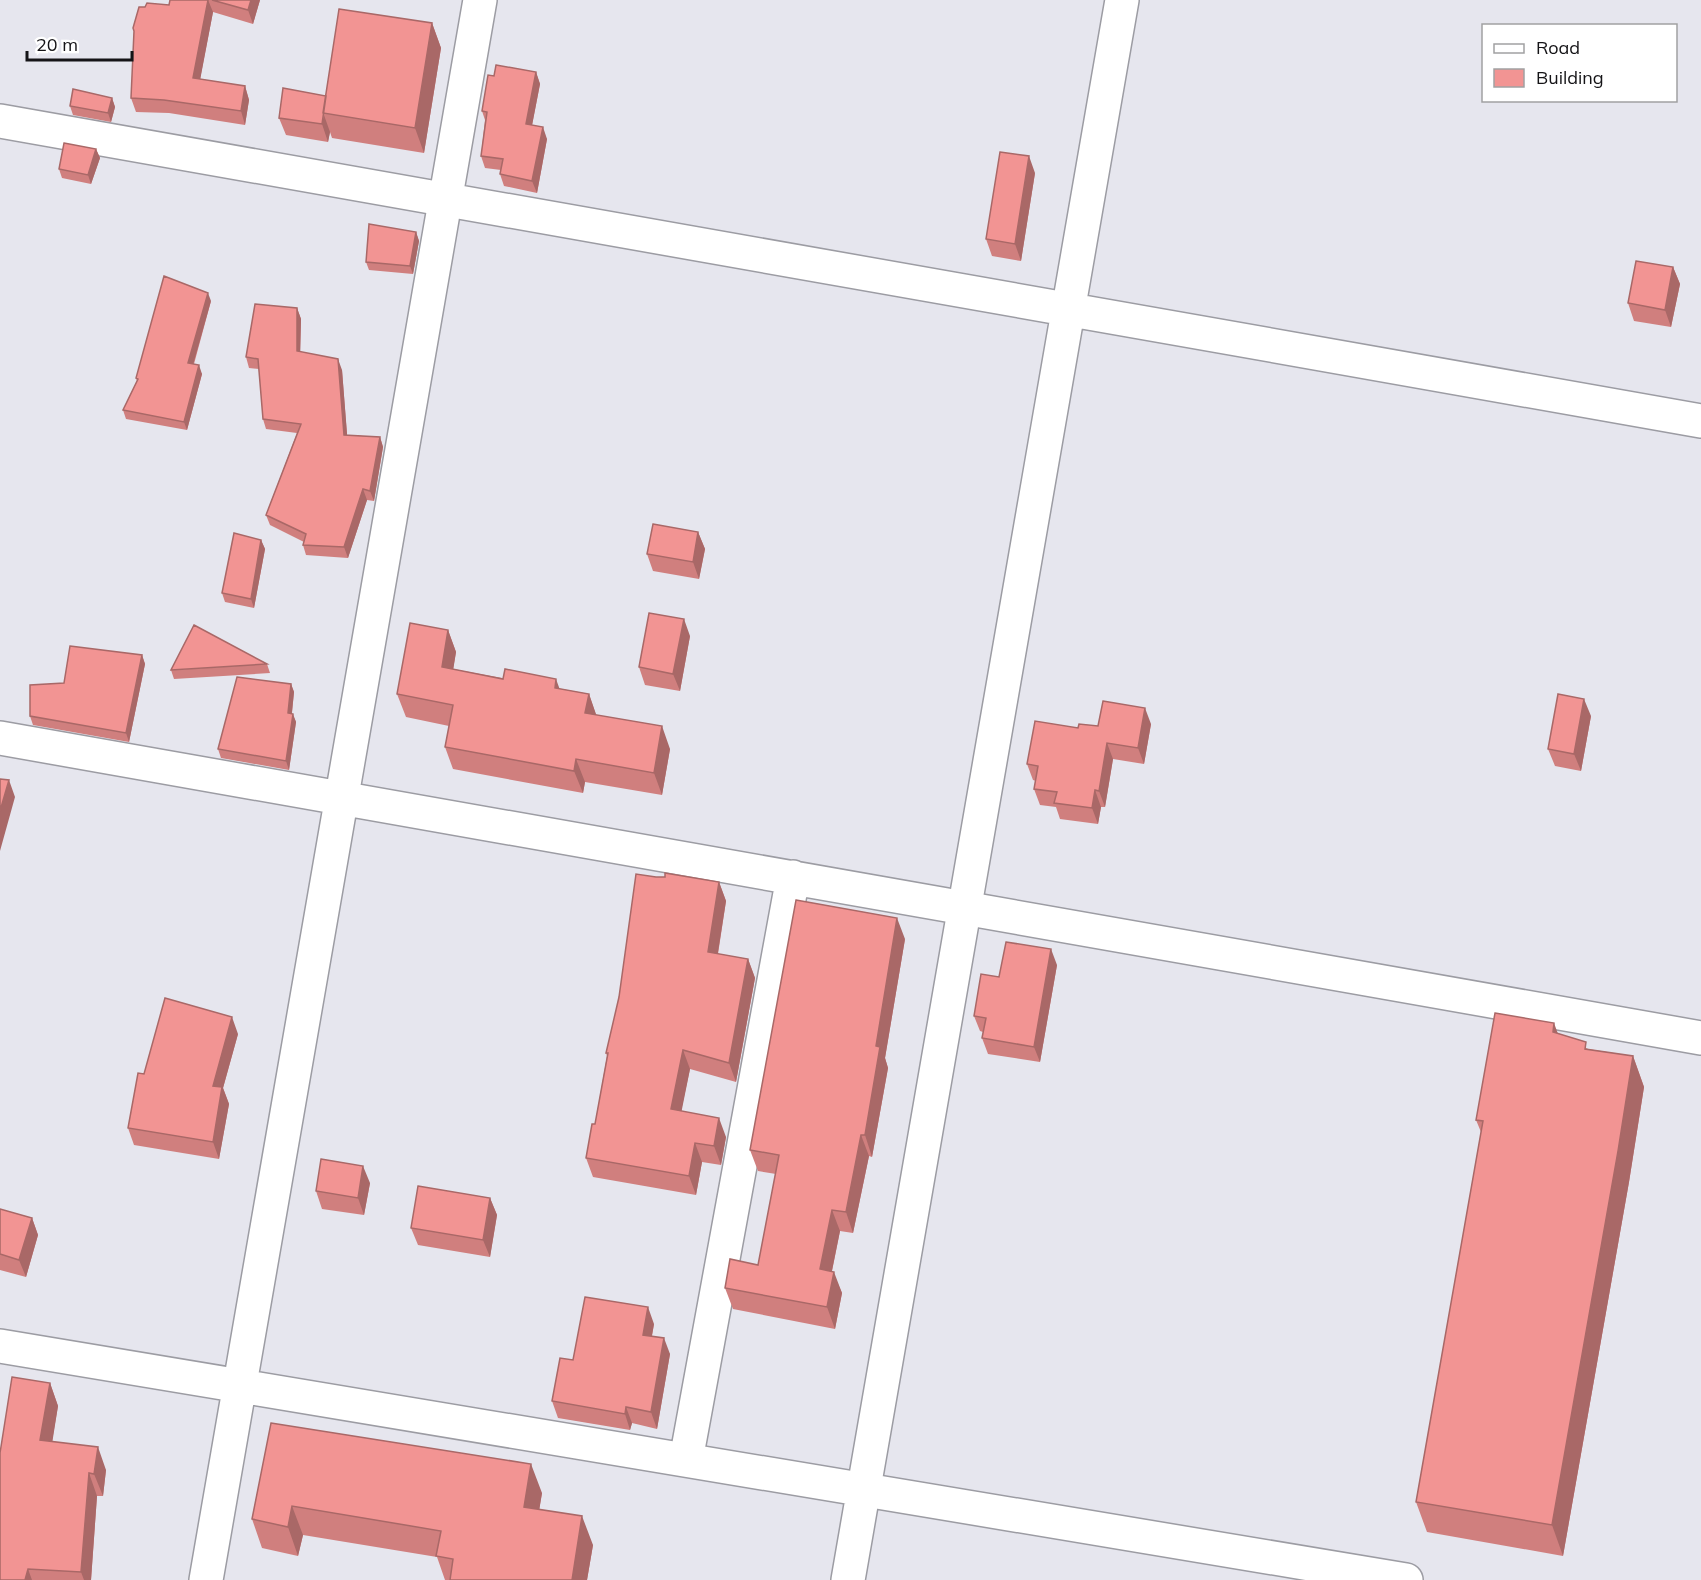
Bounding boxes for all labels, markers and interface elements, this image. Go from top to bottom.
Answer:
scale bar [27,24,132,62]
legend [1482,24,1677,102]
text: 20 m [36,33,78,56]
text: Road [1536,36,1580,59]
text: Building [1536,66,1604,89]

